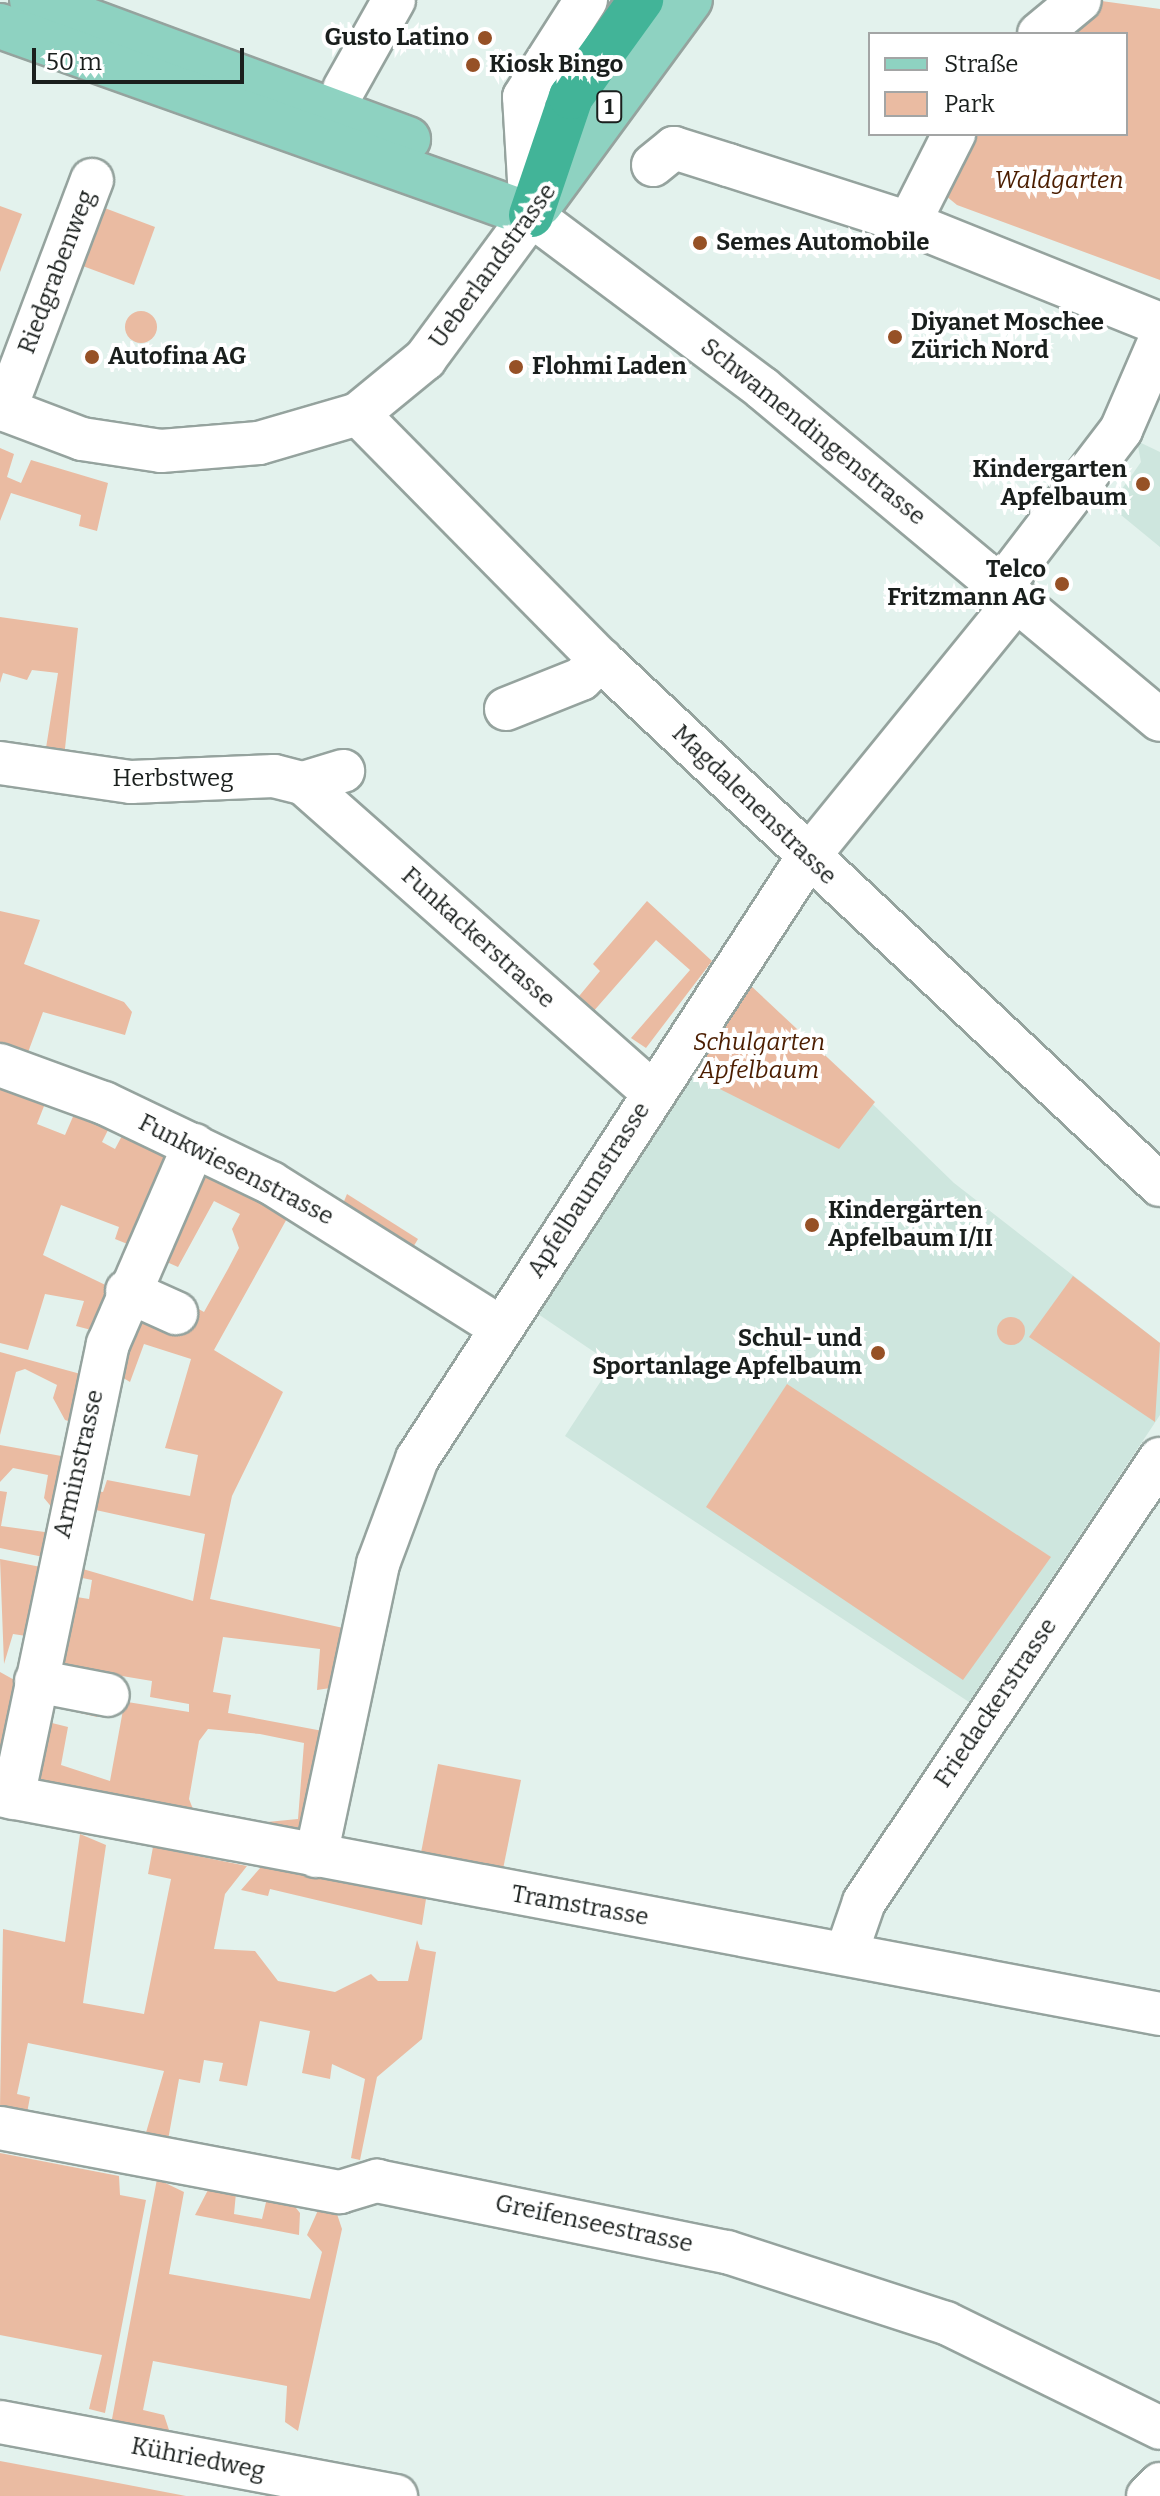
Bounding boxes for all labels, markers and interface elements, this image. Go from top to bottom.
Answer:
place label: Gusto Latino [325,24,469,52]
marker: Gusto Latino [476,29,494,47]
scale bar [36,32,248,82]
legend [868,32,1128,136]
text: 50 m [46,48,102,76]
text: Straße [944,50,1018,78]
place label: Kiosk Bingo [489,51,623,79]
marker: Kiosk Bingo [464,56,482,74]
road number: 1 [595,89,623,125]
text: Park [944,90,995,118]
park label: Waldgarten [994,167,1124,195]
street label: Ueberlandstrasse [424,178,562,354]
street label: Riedgrabenweg [13,186,101,358]
place label: Semes Automobile [716,229,929,257]
marker: Semes Automobile [691,234,709,252]
place label: Diyanet Moschee Zürich Nord [911,309,1104,365]
marker: Diyanet Moschee Zürich Nord [886,328,904,346]
street label: Schwamendingenstrasse [695,333,931,531]
place label: Autofina AG [108,343,246,371]
marker: Autofina AG [83,348,101,366]
place label: Flohmi Laden [532,353,687,381]
marker: Flohmi Laden [507,358,525,376]
place label: Kindergarten Apfelbaum [972,456,1127,512]
marker: Kindergarten Apfelbaum [1134,475,1152,493]
place label: Telco Fritzmann AG [887,556,1046,612]
marker: Telco Fritzmann AG [1053,575,1071,593]
street label: Magdalenenstrasse [666,719,842,891]
street label: Herbstweg [112,765,234,793]
street label: Funkackerstrasse [395,862,561,1014]
park label: Schulgarten Apfelbaum [693,1029,825,1085]
street label: Apfelbaumstrasse [522,1097,656,1283]
street label: Funkwiesenstrasse [134,1108,338,1232]
place label: Kindergärten Apfelbaum I/II [828,1197,993,1253]
marker: Kindergärten Apfelbaum I/II [803,1216,821,1234]
place label: Schul- und Sportanlage Apfelbaum [592,1325,862,1381]
marker: Schul- und Sportanlage Apfelbaum [869,1344,887,1362]
street label: Arminstrasse [48,1387,110,1541]
street label: Friedackerstrasse [929,1613,1063,1793]
street label: Tramstrasse [509,1880,651,1932]
street label: Greifenseestrasse [493,2189,695,2259]
street label: Kühriedweg [129,2432,267,2486]

